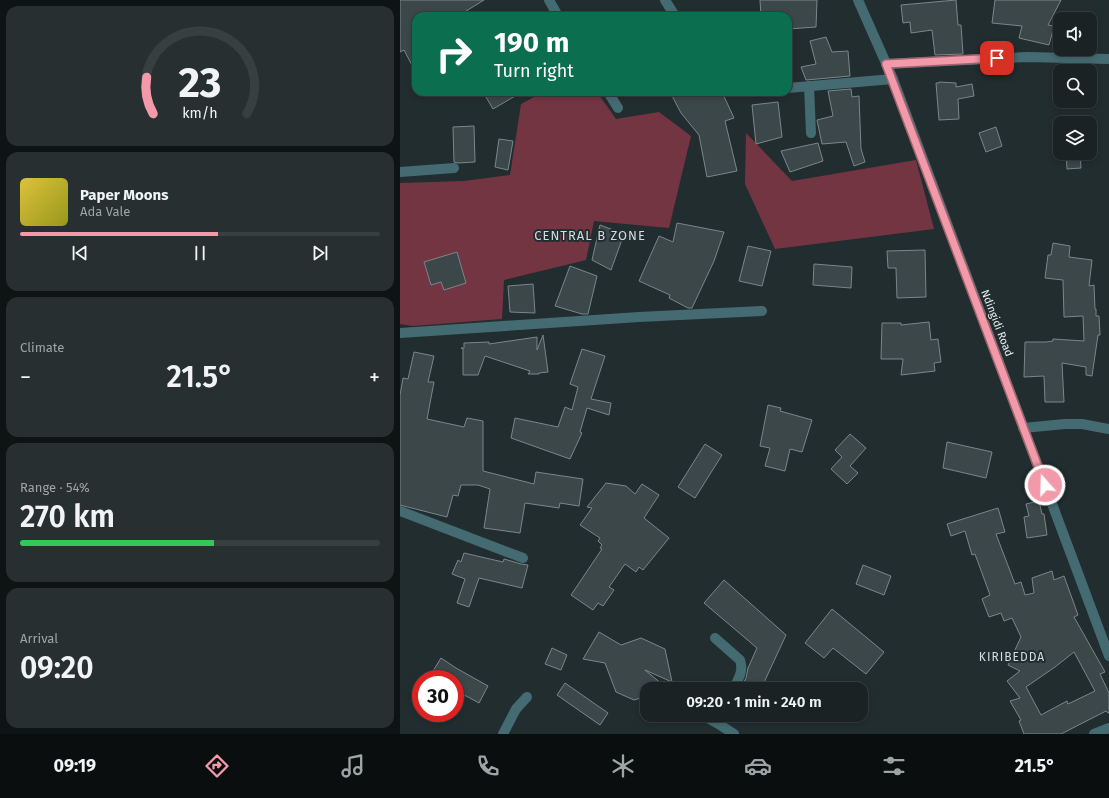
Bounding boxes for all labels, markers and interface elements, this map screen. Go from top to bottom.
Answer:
map controls [1053,12,1097,160]
button: sound [1053,12,1097,56]
text: 190 m [494,26,569,59]
icon: right [428,28,480,80]
pin [980,41,1014,75]
icon: arrive [986,47,1008,69]
text: 23 [179,58,221,108]
text: Turn right [494,60,574,82]
button: search [1053,64,1097,108]
text: km/h [182,104,218,121]
button: layers [1053,116,1097,160]
text: Paper Moons [80,186,168,204]
text: Ada Vale [80,204,130,219]
district label: CENTRAL B ZONE [534,228,646,243]
icon: previous [69,242,91,264]
icon: pause [189,242,211,264]
icon: next [309,242,331,264]
street label: Ndingidi Road [978,288,1016,358]
text: Climate [20,340,64,355]
text: 21.5° [167,359,234,395]
text: − [20,364,31,391]
text: + [369,364,380,391]
position arrow [1024,464,1066,506]
text: Range · 54% [20,480,90,495]
text: 270 km [20,499,115,535]
text: Arrival [20,631,58,646]
text: 09:20 [20,650,94,686]
district label: KIRIBEDDA [979,650,1045,664]
speed limit sign: 30 [412,670,464,722]
text: 09:20 · 1 min · 240 m [686,693,822,711]
icon: directions [203,752,231,780]
icon: music [339,752,367,780]
icon: phone [474,752,502,780]
icon: climate [609,752,637,780]
icon: car [744,752,772,780]
icon: filters [880,752,908,780]
text: 09:19 [54,755,96,777]
text: 21.5° [1015,755,1055,777]

